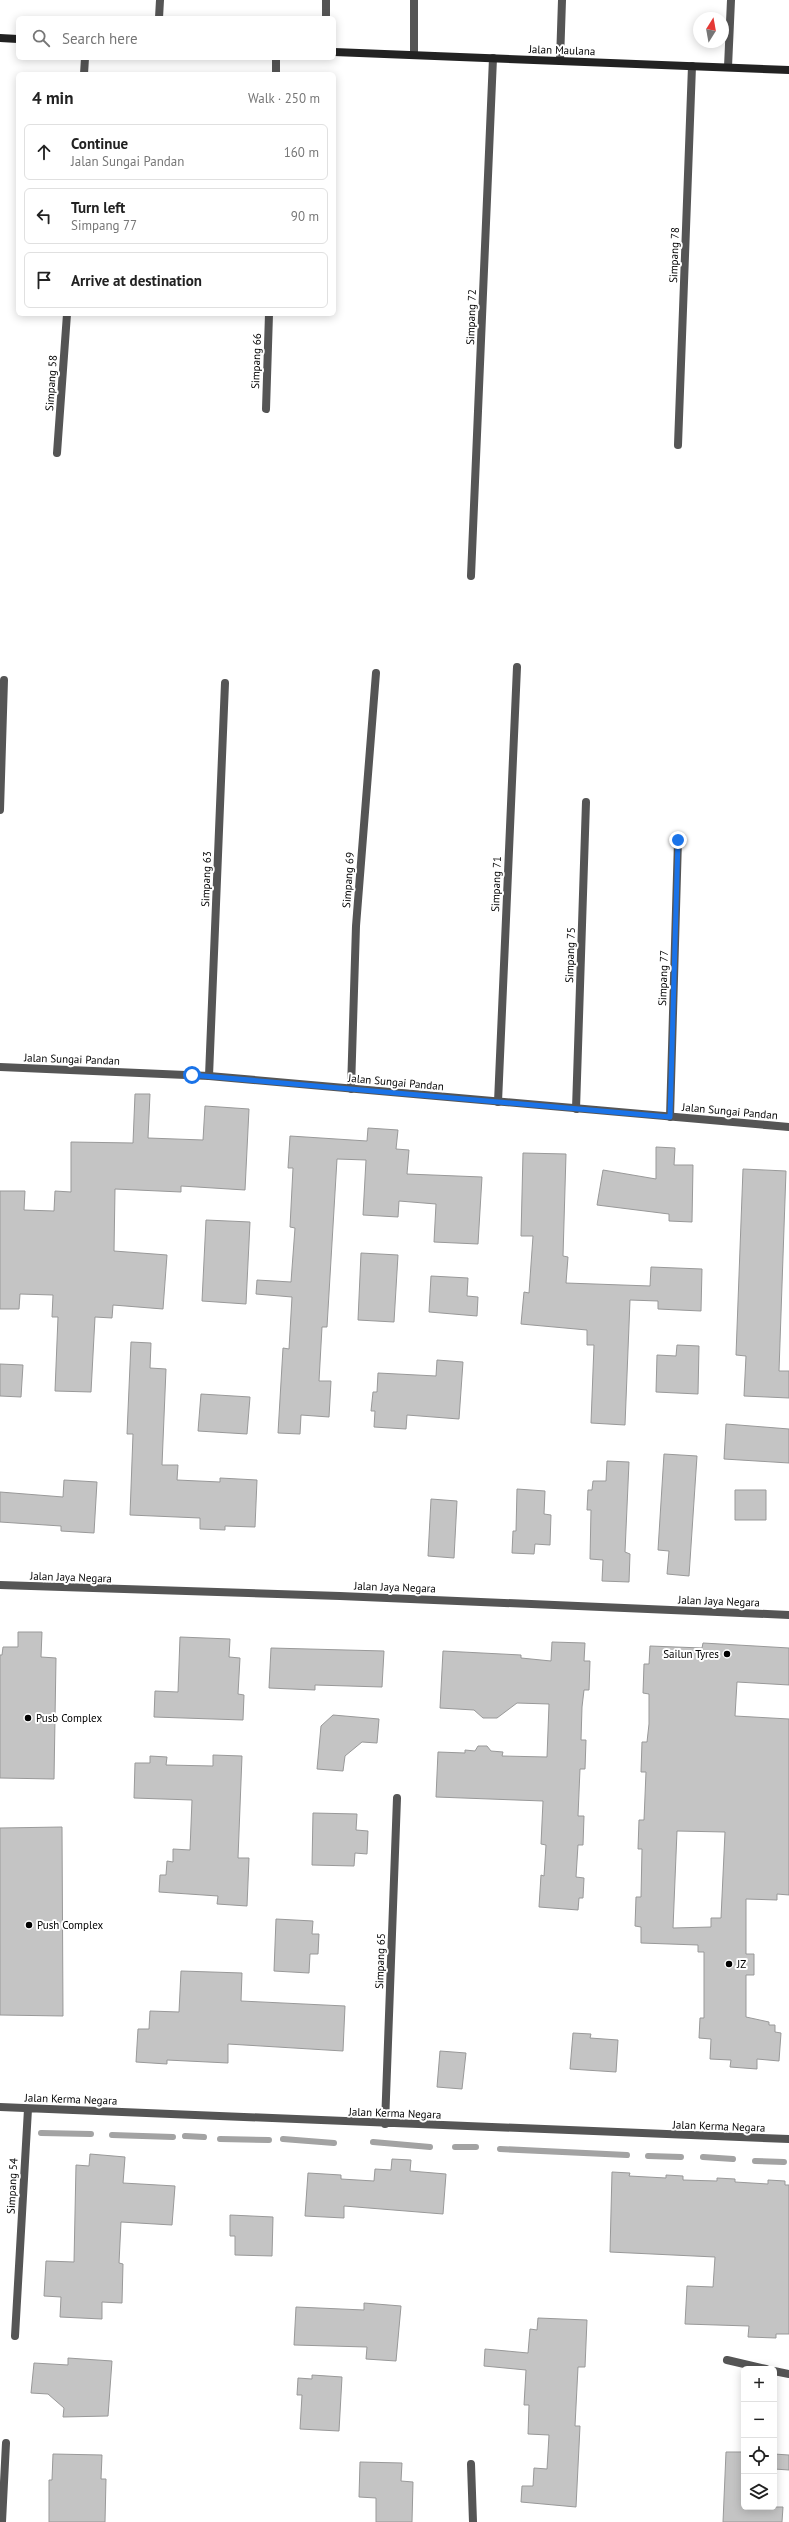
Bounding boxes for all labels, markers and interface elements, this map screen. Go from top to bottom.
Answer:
north arrow [693,12,729,48]
search box [16,16,336,60]
icon: search [30,27,52,49]
text: Search here [62,29,138,48]
street label: Jalan Maulana [528,42,595,58]
text: 4 min [32,87,73,109]
text: Walk · 250 m [248,90,320,107]
text: Continue [71,134,128,153]
icon: ahead [33,141,55,163]
text: 160 m [284,144,319,161]
text: Jalan Sungai Pandan [71,153,184,170]
text: Turn left [71,198,125,217]
icon: left [33,205,55,227]
text: 90 m [291,208,319,225]
text: Simpang 77 [71,217,137,234]
street label: Simpang 78 [666,227,682,283]
icon: arrive [33,269,55,291]
text: Arrive at destination [71,271,202,290]
street label: Simpang 72 [463,289,479,345]
street label: Simpang 66 [248,333,264,389]
street label: Simpang 58 [42,355,60,411]
route end [669,831,687,849]
street label: Simpang 63 [198,851,214,907]
street label: Simpang 69 [339,852,357,908]
street label: Simpang 71 [488,856,504,912]
street label: Simpang 75 [562,927,578,983]
street label: Simpang 77 [655,950,671,1006]
street label: Jalan Sungai Pandan [23,1050,120,1068]
route start [183,1066,201,1084]
street label: Jalan Sungai Pandan [347,1071,444,1093]
street label: Jalan Sungai Pandan [681,1100,778,1122]
street label: Jalan Jaya Negara [29,1569,112,1585]
street label: Jalan Jaya Negara [353,1579,436,1595]
street label: Jalan Jaya Negara [677,1593,760,1609]
place label: Sailun Tyres [663,1647,719,1661]
marker: Sailun Tyres [722,1649,732,1659]
place label: Pusb Complex [36,1711,102,1725]
marker: Pusb Complex [23,1713,33,1723]
place label: Push Complex [37,1918,103,1932]
marker: Push Complex [24,1920,34,1930]
street label: Simpang 65 [372,1933,388,1989]
place label: JZ [736,1957,746,1971]
marker: JZ [724,1959,734,1969]
street label: Jalan Kerma Negara [24,2090,117,2108]
street label: Jalan Kerma Negara [348,2104,441,2122]
street label: Jalan Kerma Negara [672,2117,765,2135]
street label: Simpang 54 [4,2158,20,2214]
map controls [741,2366,777,2510]
button: + [741,2366,777,2402]
button: − [741,2402,777,2438]
button: locate [741,2438,777,2474]
button: layers [741,2474,777,2510]

